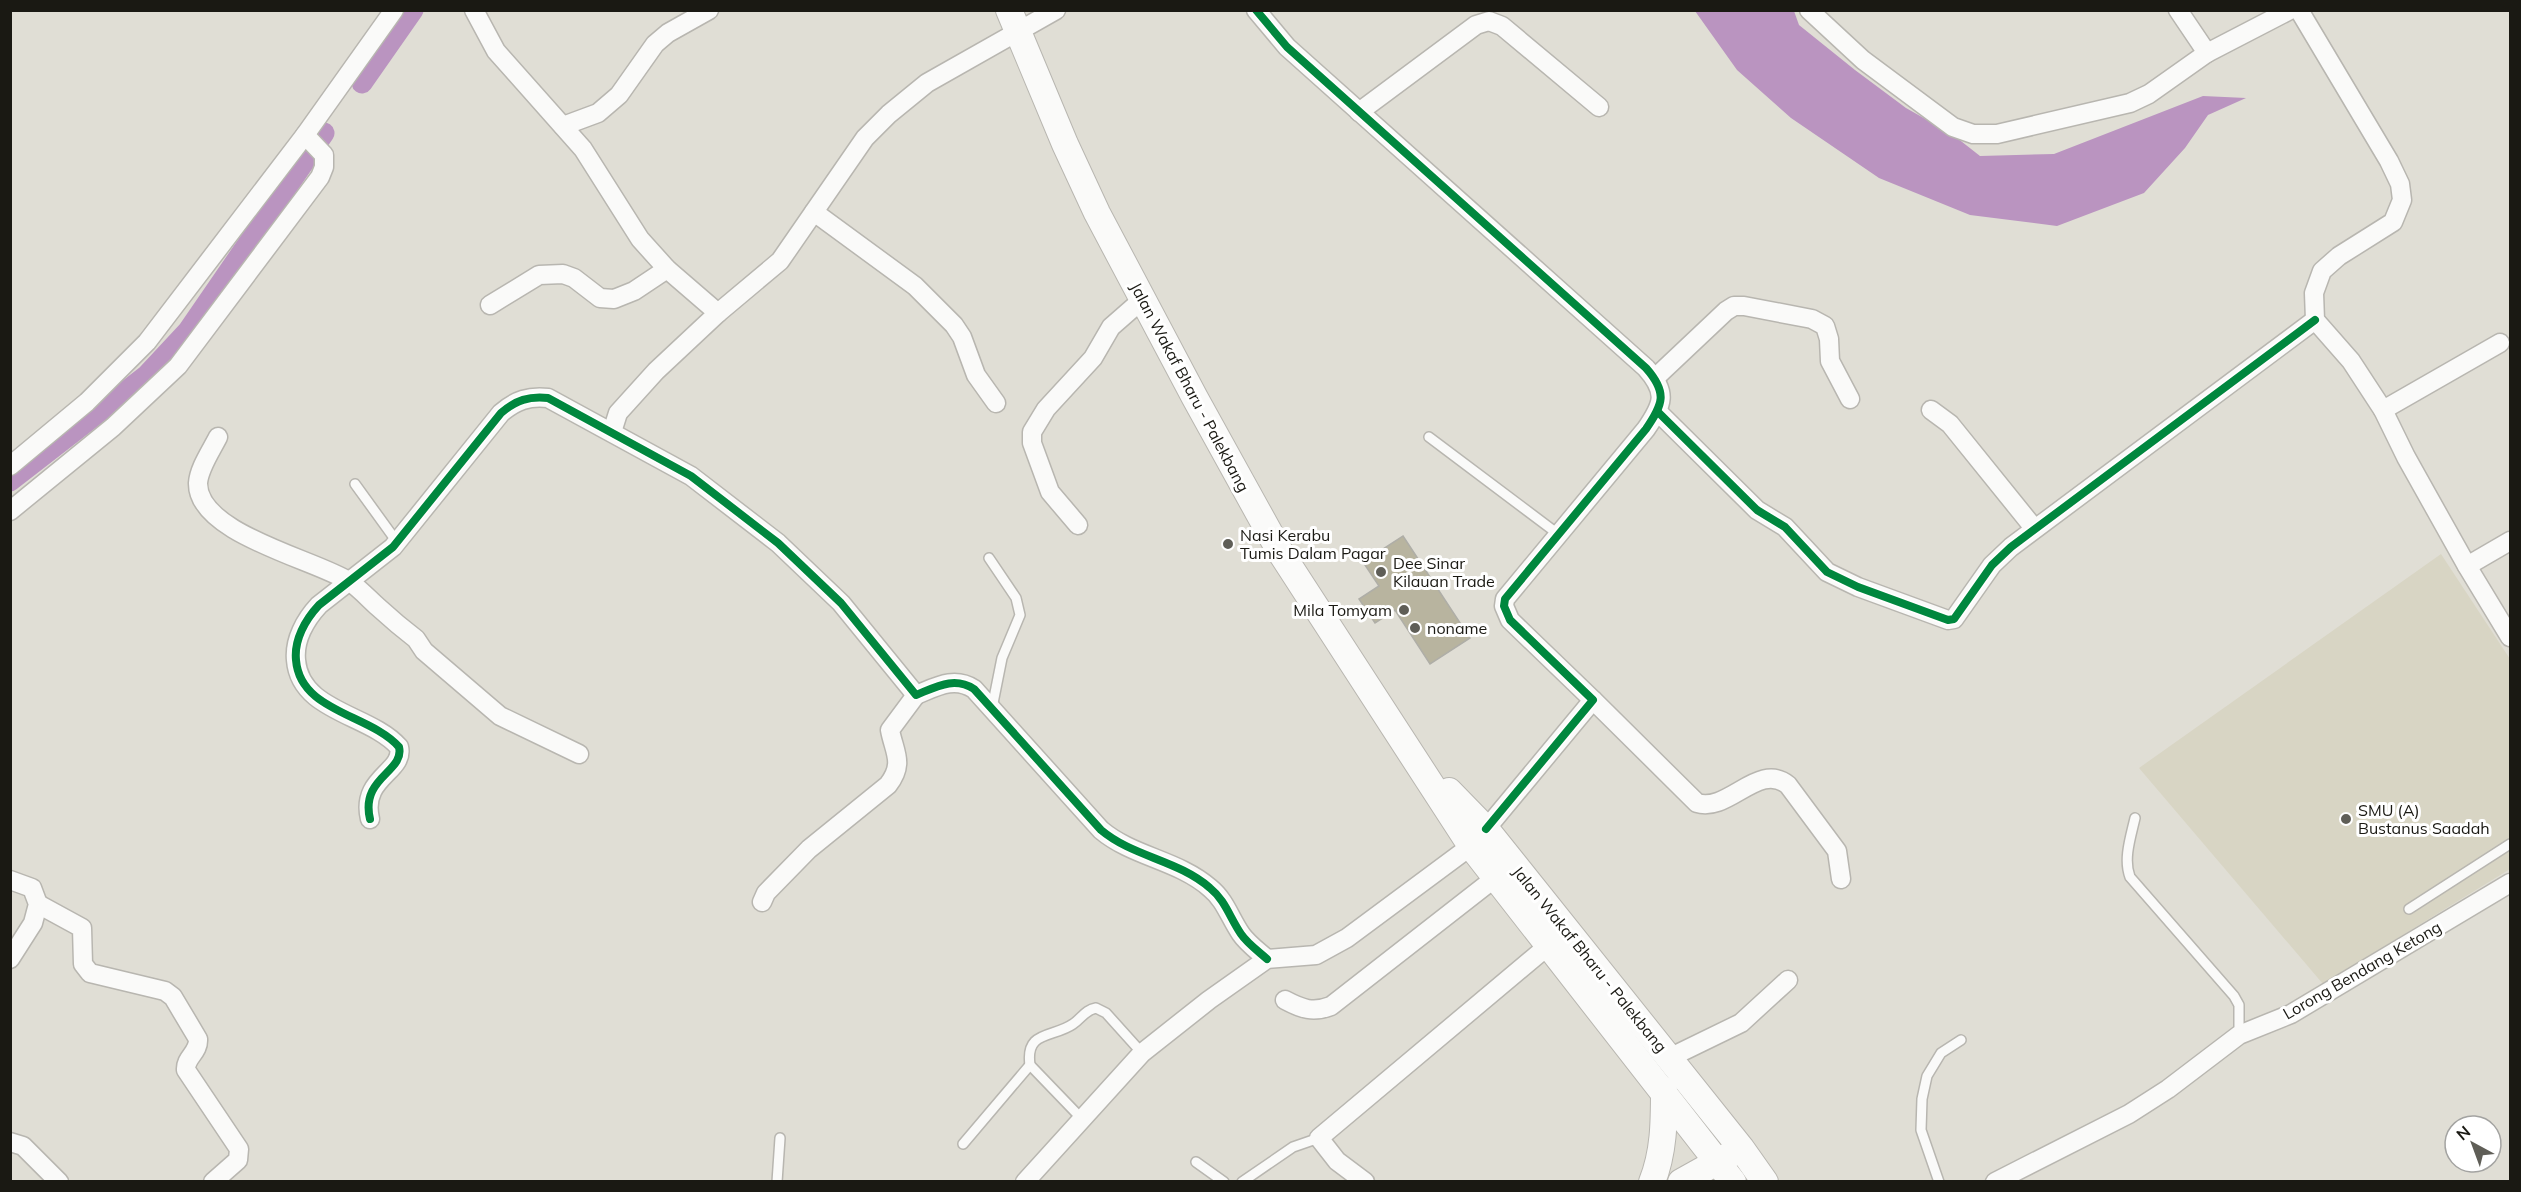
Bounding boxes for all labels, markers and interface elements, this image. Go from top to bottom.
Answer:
street label: Jalan Wakaf Bharu - Palekbang [1126,279,1254,495]
place label: Nasi Kerabu Tumis Dalam Pagar [1240,525,1386,563]
marker: Nasi Kerabu Tumis Dalam Pagar [1221,537,1235,551]
place label: Dee Sinar Kilauan Trade [1393,553,1495,591]
marker: Dee Sinar Kilauan Trade [1374,565,1388,579]
place label: Mila Tomyam [1293,600,1392,620]
marker: Mila Tomyam [1397,603,1411,617]
place label: noname [1427,618,1487,638]
marker: noname [1408,621,1422,635]
place label: SMU (A) Bustanus Saadah [2358,800,2490,838]
marker: SMU (A) Bustanus Saadah [2339,812,2353,826]
street label: Jalan Wakaf Bharu - Palekbang [1508,862,1672,1056]
street label: Lorong Bendang Ketong [2279,916,2445,1024]
north arrow [2443,1114,2503,1174]
text: N [2452,1121,2474,1144]

